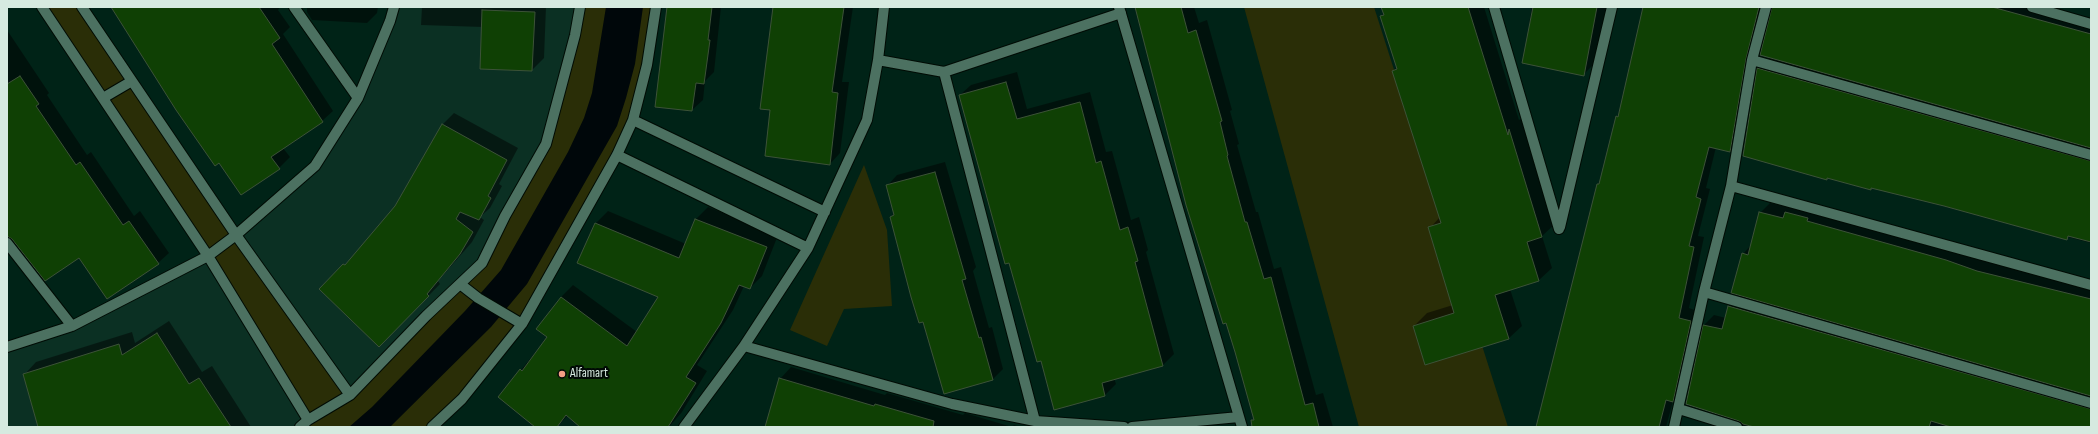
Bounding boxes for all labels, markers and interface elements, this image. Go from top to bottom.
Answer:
place label: Alfamart [570,366,608,382]
marker: Alfamart [557,369,567,379]

